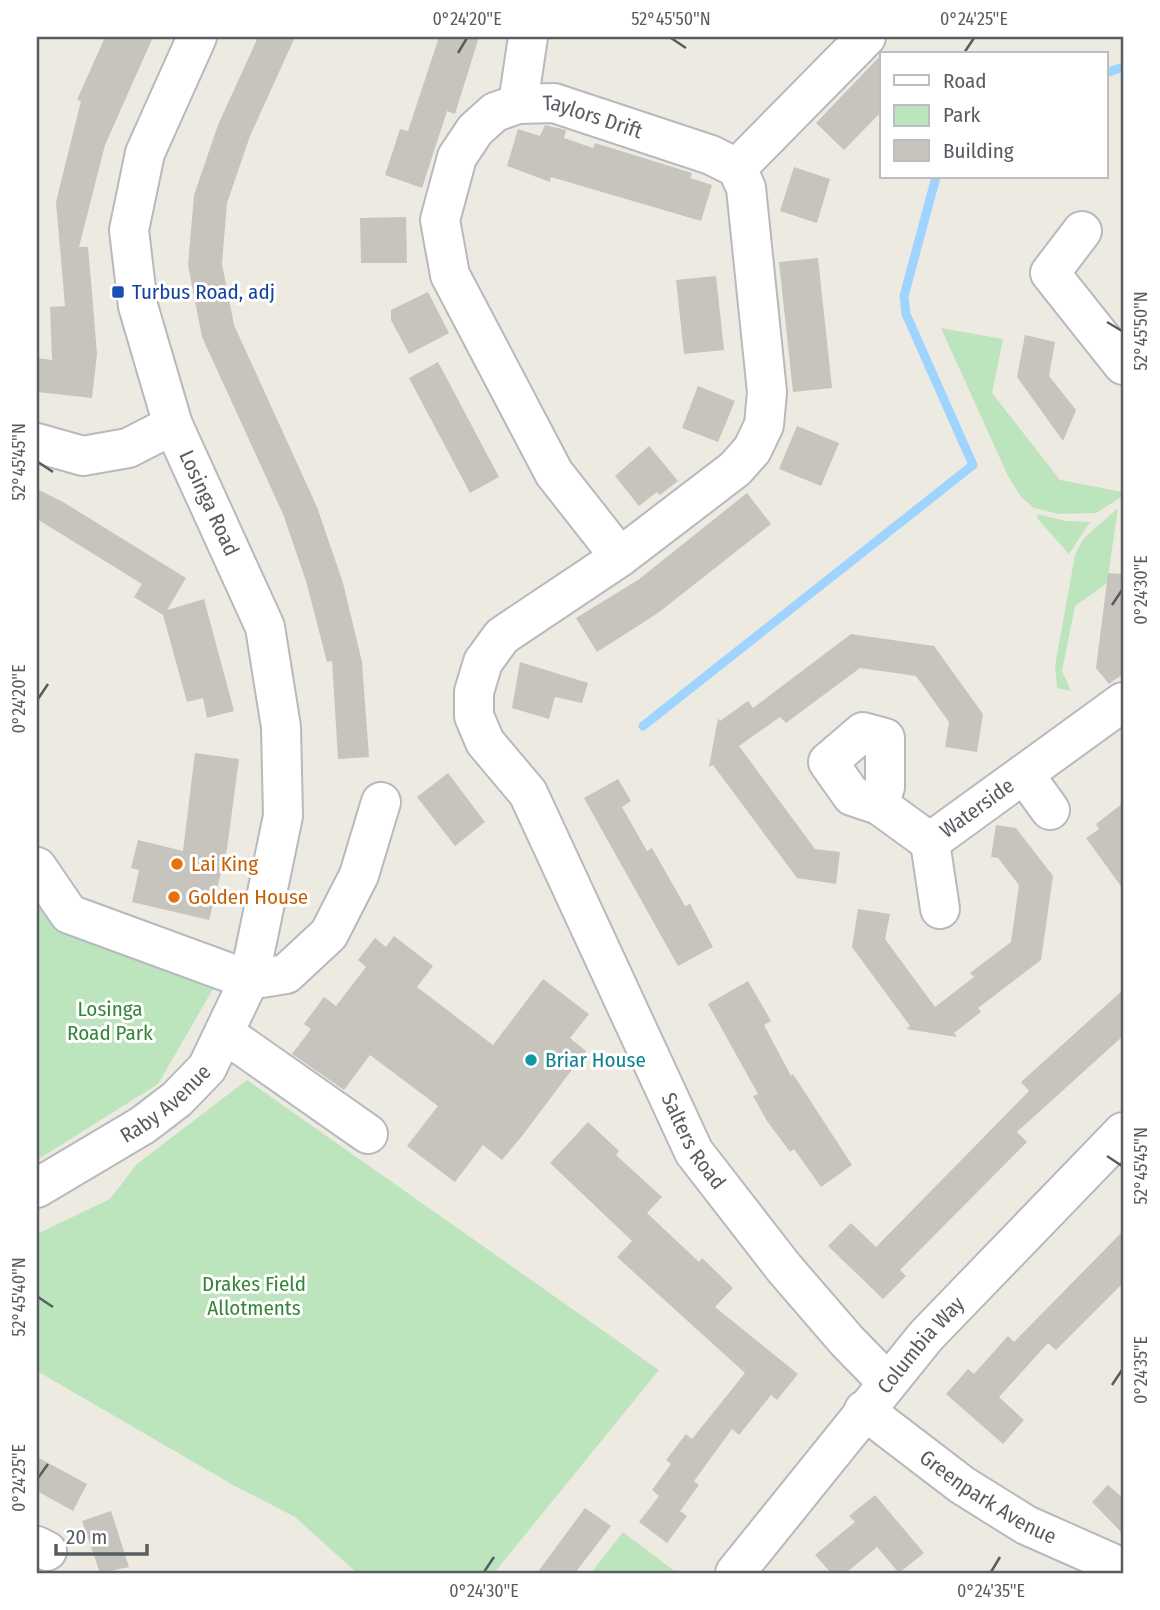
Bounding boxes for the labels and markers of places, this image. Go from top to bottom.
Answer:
place label: Turbus Road, adj [132,279,275,305]
marker: Turbus Road, adj [110,284,126,300]
place label: Lai King [191,851,258,877]
marker: Lai King [169,856,185,872]
place label: Golden House [188,884,308,910]
marker: Golden House [166,889,182,905]
place label: Briar House [545,1047,646,1073]
marker: Briar House [523,1052,539,1068]

